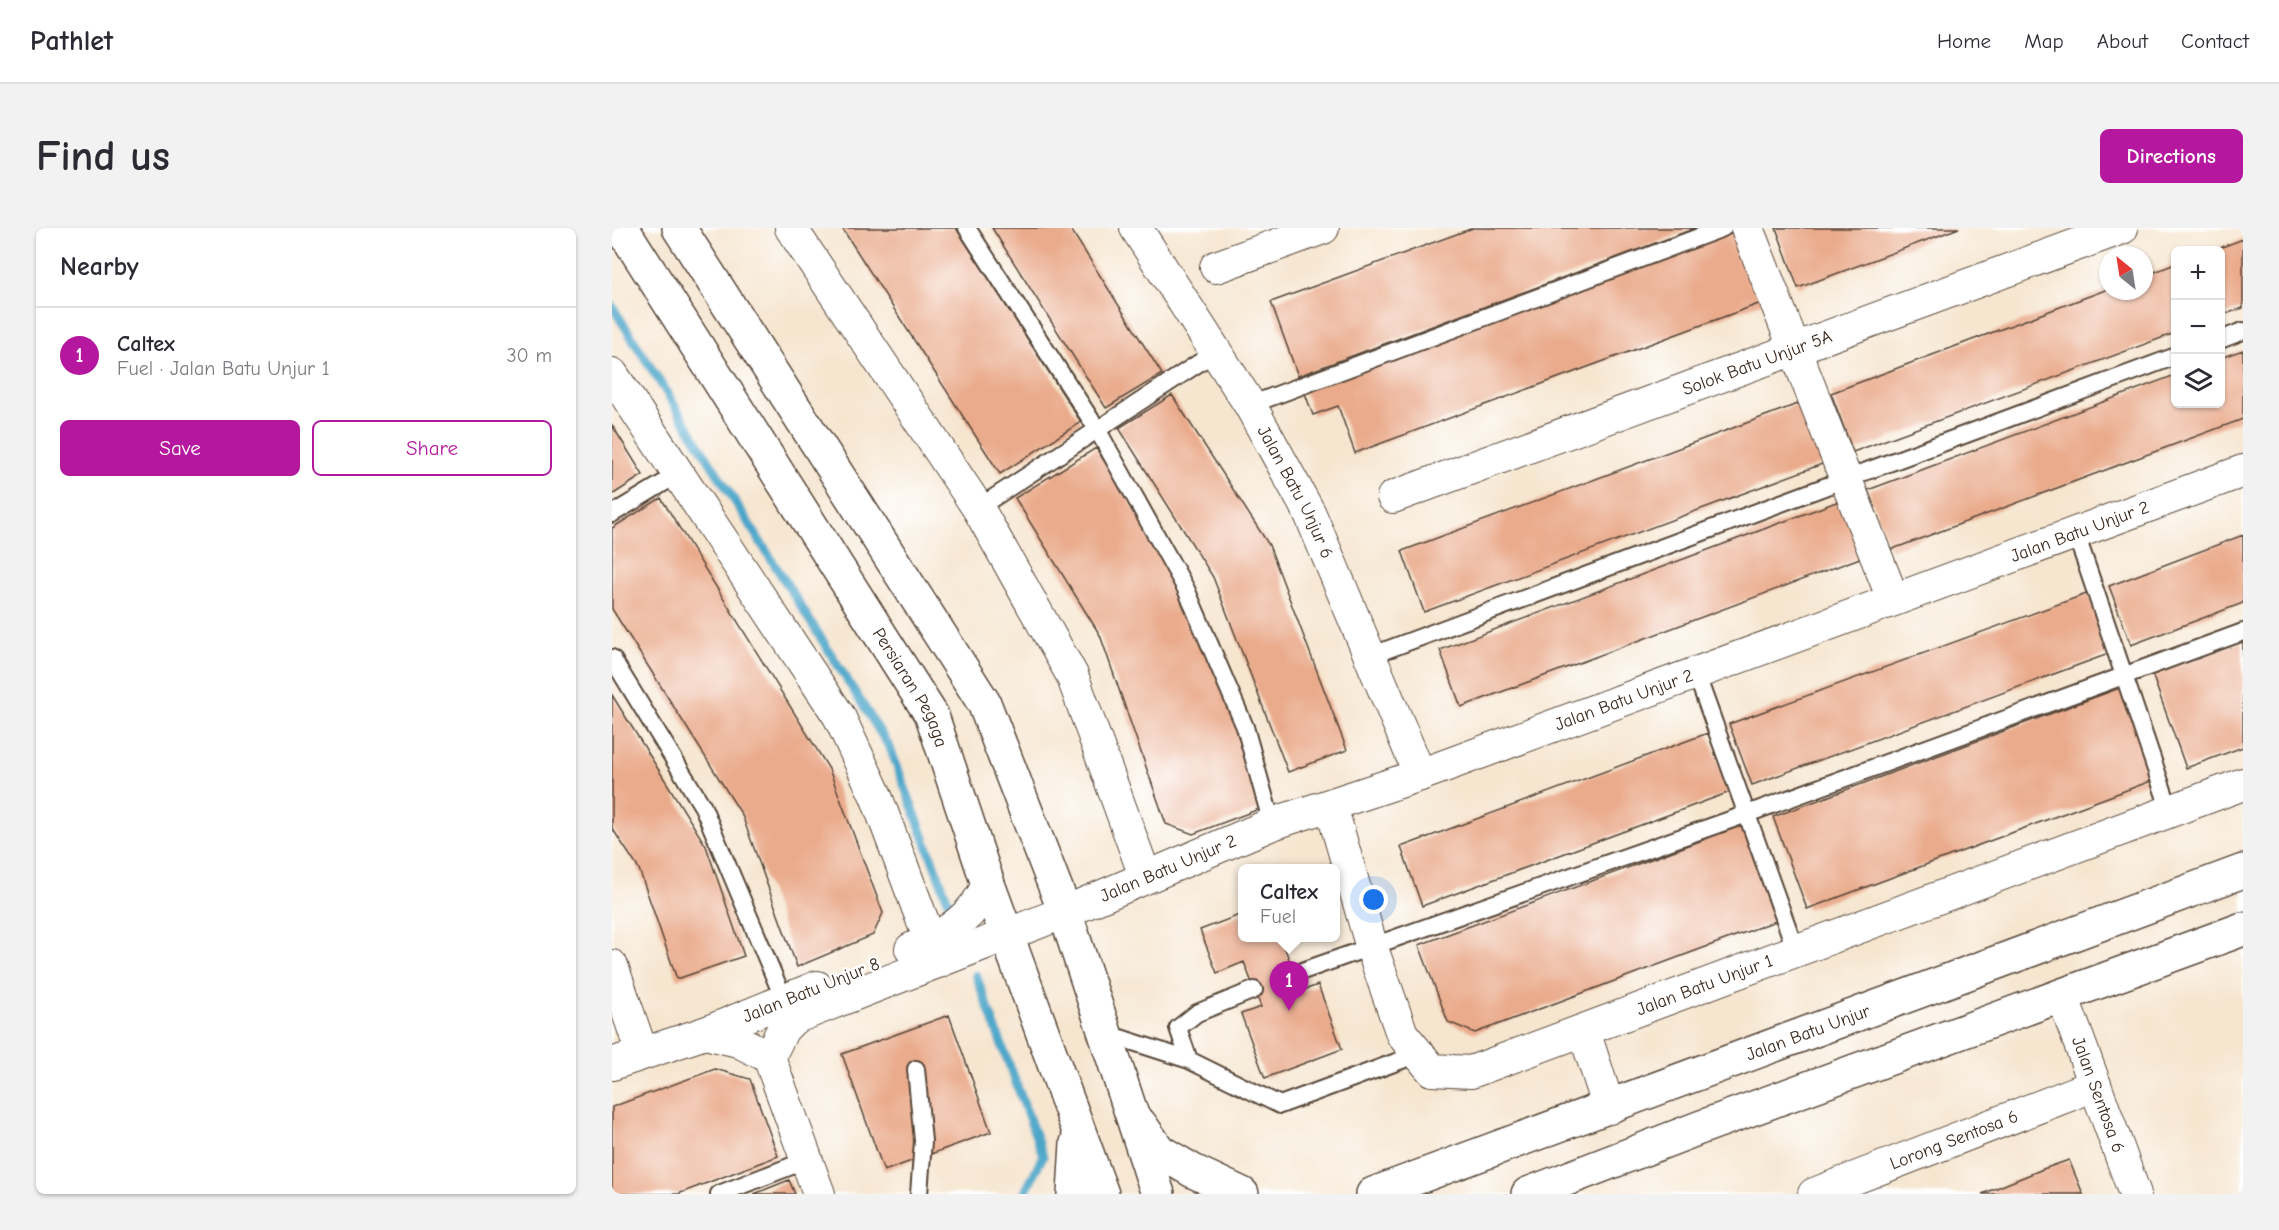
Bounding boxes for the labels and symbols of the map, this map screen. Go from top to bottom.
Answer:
north arrow [2099,246,2153,300]
street label: Solok Batu Unjur 5A [1680,326,1835,400]
street label: Jalan Batu Unjur 6 [1253,422,1338,562]
street label: Jalan Batu Unjur 2 [2008,497,2152,567]
street label: Persiaran Pegaga [868,624,952,750]
street label: Jalan Batu Unjur 2 [1552,665,1696,735]
street label: Jalan Batu Unjur 2 [1097,830,1240,907]
your location [1359,885,1388,914]
street label: Jalan Batu Unjur 1 [1634,950,1776,1020]
street label: Jalan Batu Unjur 8 [740,953,883,1028]
pin: 1 [1270,962,1308,1011]
street label: Jalan Batu Unjur [1743,1000,1874,1066]
street label: Jalan Sentosa 6 [2067,1034,2129,1156]
street label: Lorong Sentosa 6 [1887,1106,2021,1175]

